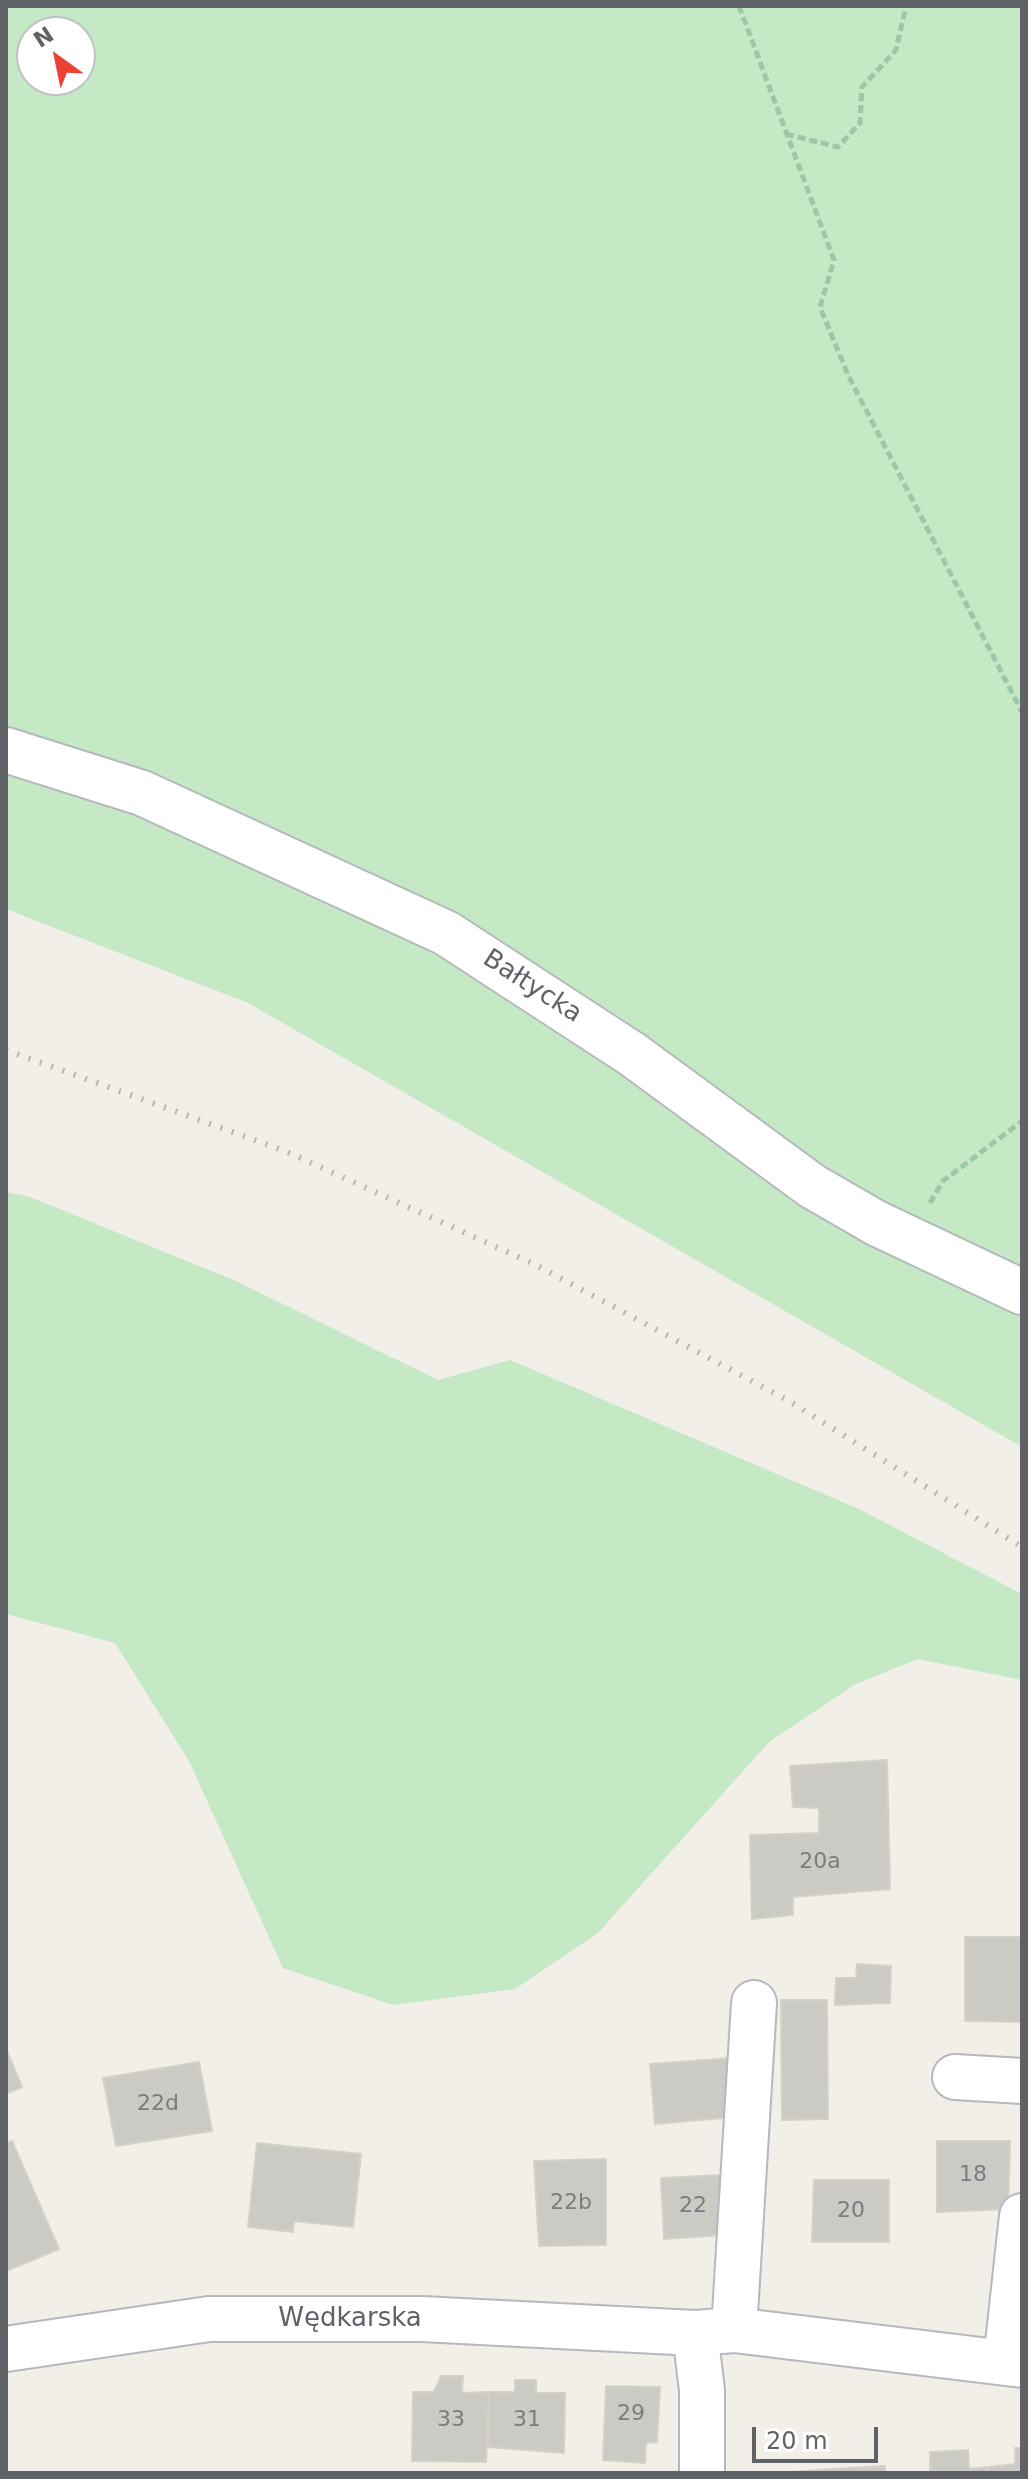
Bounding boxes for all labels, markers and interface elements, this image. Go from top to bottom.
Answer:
north arrow [16,16,96,96]
text: N [29,22,58,53]
street label: Bałtycka [477,944,587,1030]
house number: 20a [799,1849,841,1875]
house number: 22d [137,2091,179,2117]
house number: 18 [959,2162,987,2188]
house number: 22b [550,2190,592,2216]
house number: 22 [679,2193,707,2219]
house number: 20 [837,2198,865,2224]
street label: Wędkarska [278,2303,422,2335]
house number: 29 [617,2401,645,2427]
house number: 33 [437,2407,465,2433]
house number: 31 [513,2407,541,2433]
scale bar [756,2411,882,2461]
text: 20 m [766,2427,828,2455]

